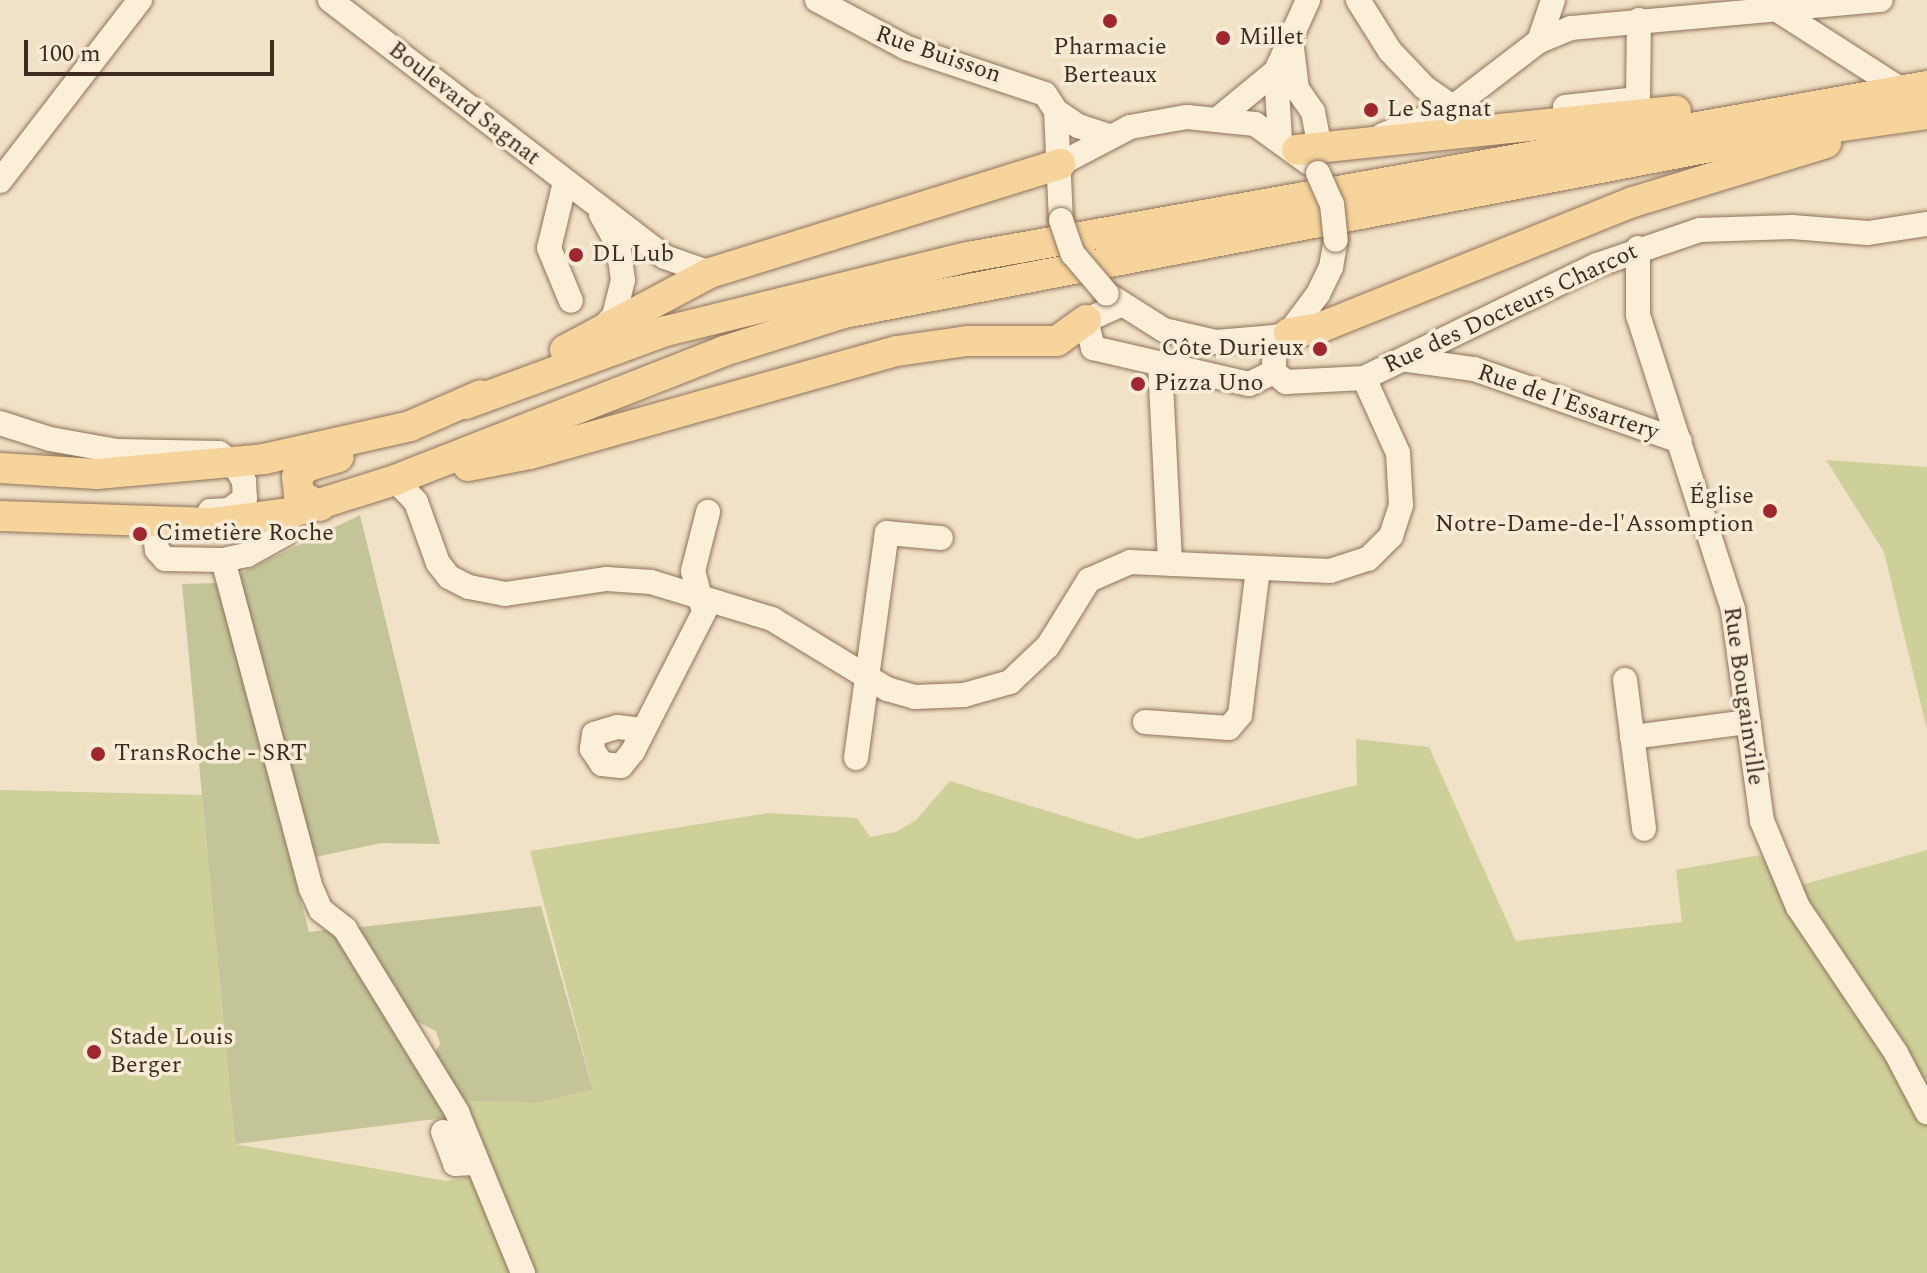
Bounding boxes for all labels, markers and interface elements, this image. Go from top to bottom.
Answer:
marker: Pharmacie Berteaux [1101,12,1119,30]
street label: Rue Buisson [871,20,1005,90]
scale bar [28,24,278,74]
place label: Millet [1239,24,1304,52]
marker: Millet [1214,29,1232,47]
place label: Pharmacie Berteaux [1053,34,1167,90]
text: 100 m [38,36,101,72]
street label: Boulevard Sagnat [382,36,546,172]
place label: Le Sagnat [1387,96,1492,124]
marker: Le Sagnat [1362,101,1380,119]
street label: Rue des Docteurs Charcot [1380,238,1642,380]
place label: DL Lub [592,241,674,269]
marker: DL Lub [567,246,585,264]
place label: Côte Durieux [1161,335,1304,363]
marker: Côte Durieux [1311,340,1329,358]
street label: Rue de l'Essartery [1474,359,1662,447]
place label: Pizza Uno [1154,370,1264,398]
marker: Pizza Uno [1129,375,1147,393]
place label: Église Notre-Dame-de-l'Assomption [1435,483,1754,539]
marker: Église Notre-Dame-de-l'Assomption [1761,502,1779,520]
place label: Cimetière Roche [156,520,334,548]
marker: Cimetière Roche [131,525,149,543]
street label: Rue Bougainville [1716,605,1770,787]
place label: TransRoche - SRT [114,740,307,768]
marker: TransRoche - SRT [89,745,107,763]
place label: Stade Louis Berger [110,1024,234,1080]
marker: Stade Louis Berger [85,1043,103,1061]

